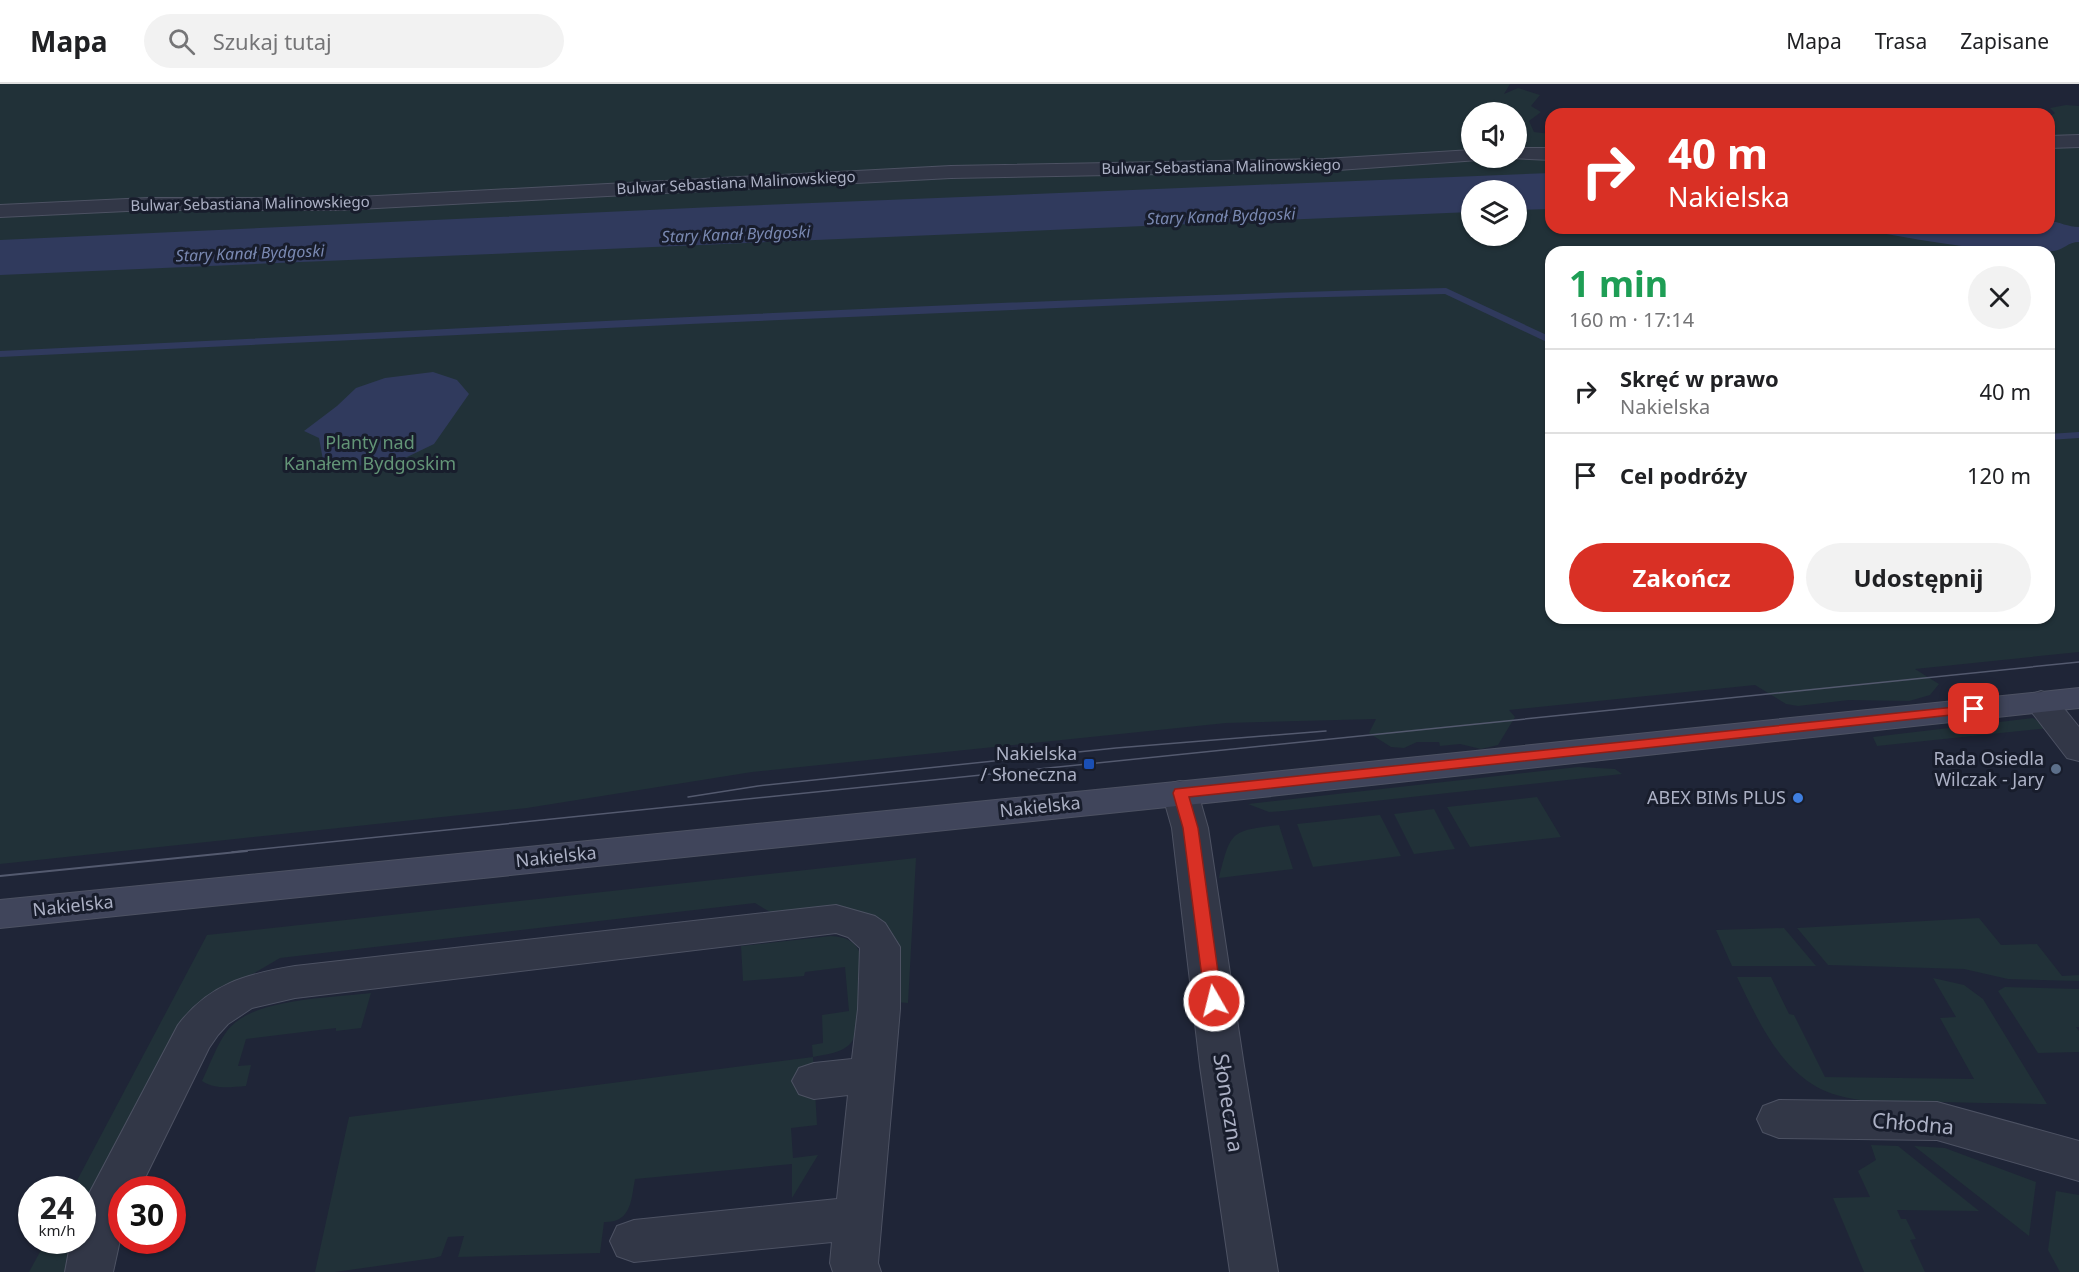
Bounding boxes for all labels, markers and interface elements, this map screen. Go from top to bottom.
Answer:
search box [144,14,564,68]
text: Mapa [30,22,108,60]
icon: search [165,25,198,58]
text: Szukaj tutaj [213,26,332,56]
text: Mapa [1786,27,1842,55]
text: Trasa [1875,27,1927,55]
text: Zapisane [1960,27,2049,55]
map controls [1461,102,1527,246]
button: sound [1461,102,1527,168]
text: 40 m [1668,124,1768,181]
icon: right [1569,132,1647,210]
street label: Bulwar Sebastiana Malinowskiego [1101,154,1341,178]
street label: Bulwar Sebastiana Malinowskiego [616,166,856,198]
text: Nakielska [1668,178,1790,215]
button: layers [1461,180,1527,246]
street label: Bulwar Sebastiana Malinowskiego [130,191,370,215]
water label: Stary Kanał Bydgoski [1146,202,1297,230]
water label: Stary Kanał Bydgoski [661,220,812,248]
water label: Stary Kanał Bydgoski [175,239,326,267]
text: 1 min [1569,259,1668,308]
button: close [1968,266,2031,329]
text: 160 m · 17:14 [1569,306,1694,333]
text: Skręć w prawo [1620,363,1779,393]
icon: right [1569,375,1602,408]
text: 40 m [1980,376,2031,406]
text: Nakielska [1620,393,1710,420]
park label: Planty nad Kanałem Bydgoskim [284,430,456,475]
icon: arrive [1569,459,1602,492]
text: Cel podróży [1620,460,1747,490]
text: 120 m [1967,460,2031,490]
button: Zakończ [1569,543,1794,612]
button: Udostępnij [1806,543,2031,612]
pin [1948,683,1999,734]
icon: arrive [1957,692,1990,725]
place label: Nakielska / Słoneczna [981,741,1077,786]
place label: Rada Osiedla Wilczak - Jary [1934,746,2045,791]
marker: Nakielska / Słoneczna [1082,757,1096,771]
marker: Rada Osiedla Wilczak - Jary [2049,762,2063,776]
place label: ABEX BIMs PLUS [1647,785,1786,809]
street label: Nakielska [998,790,1082,822]
marker: ABEX BIMs PLUS [1791,791,1805,805]
street label: Nakielska [514,840,598,872]
street label: Nakielska [31,889,115,921]
position arrow [1182,969,1246,1033]
street label: Słoneczna [1207,1052,1251,1154]
street label: Chłodna [1871,1105,1955,1141]
speed limit sign: 30 [108,1176,186,1254]
text: 24 [40,1187,74,1228]
text: km/h [39,1220,75,1240]

